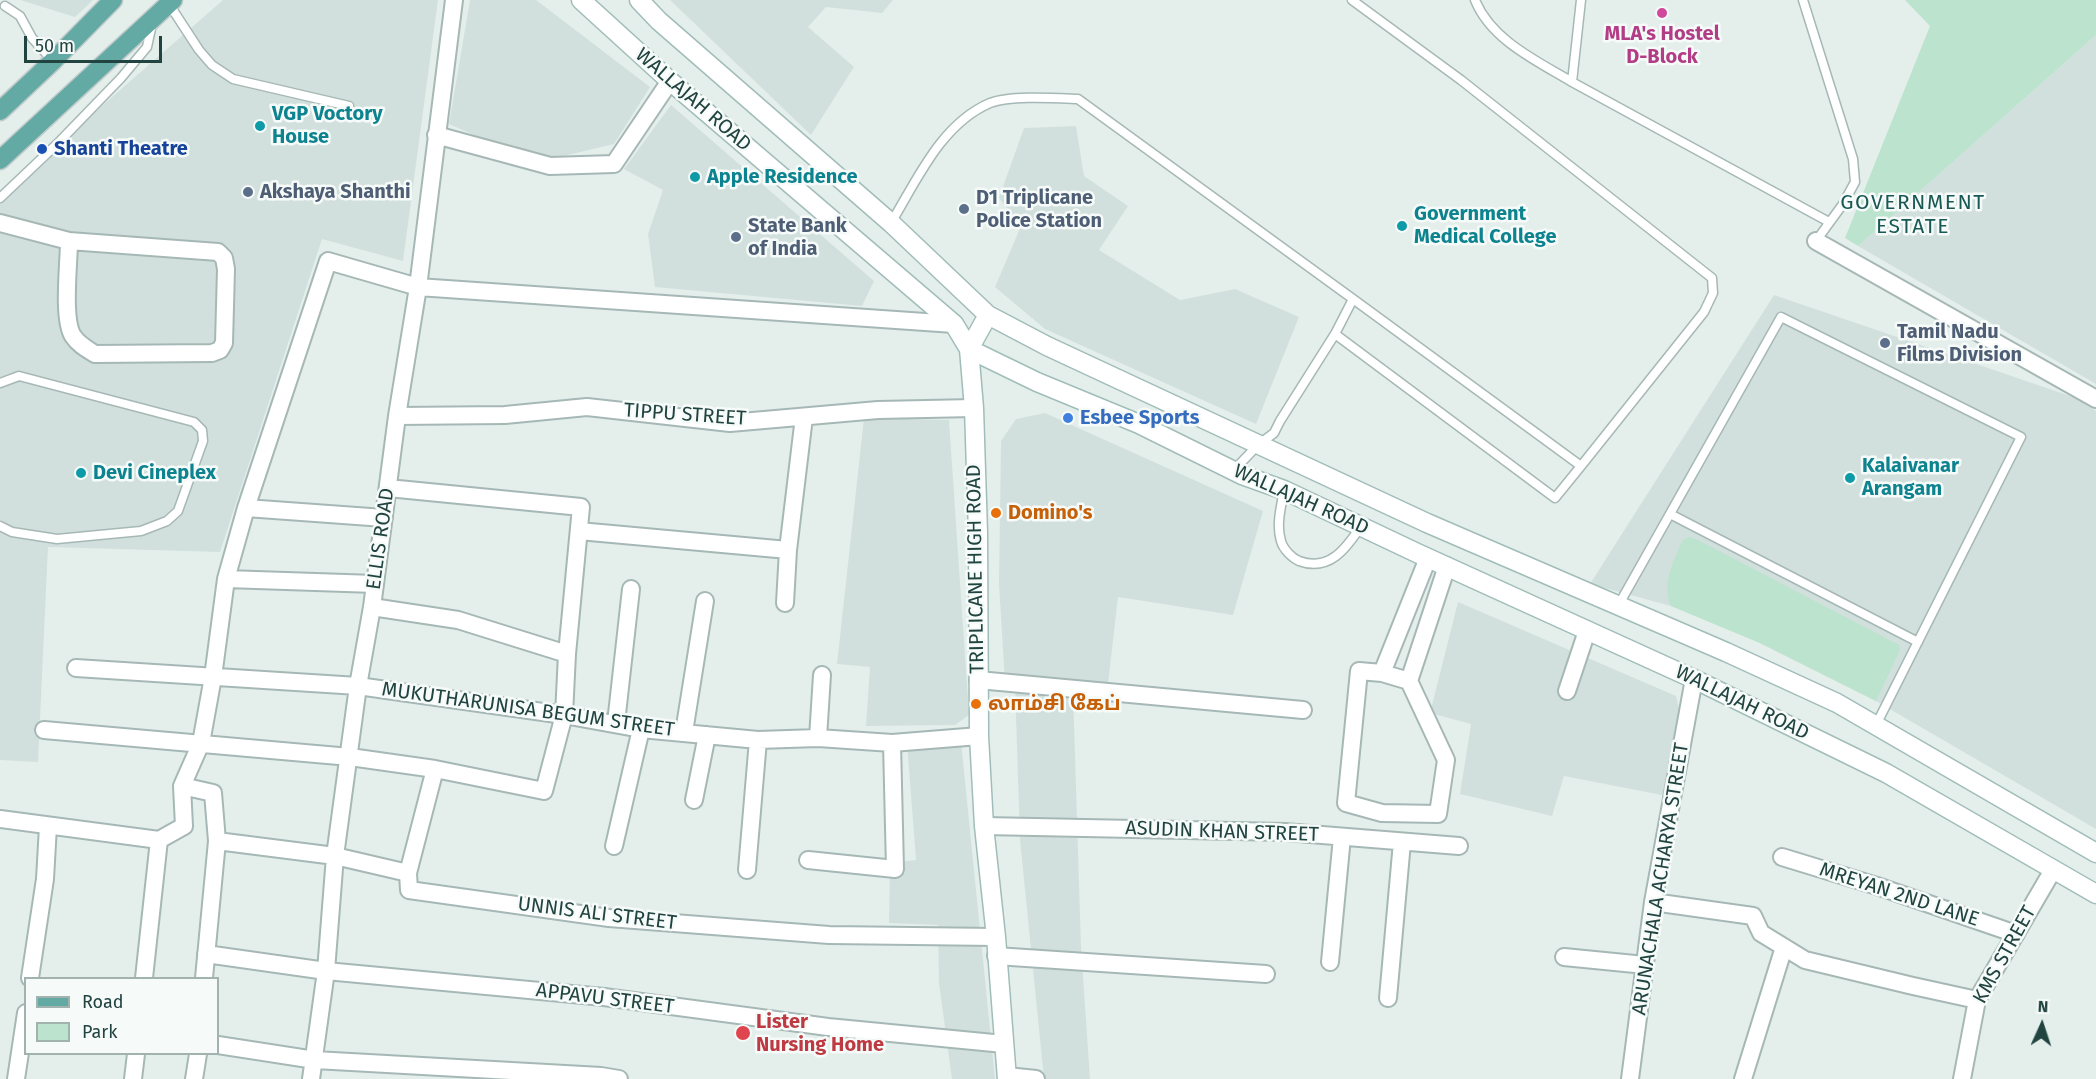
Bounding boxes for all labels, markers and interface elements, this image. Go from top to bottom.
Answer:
marker: MLA's Hostel D-Block [1655,6,1669,20]
place label: MLA's Hostel D-Block [1604,22,1720,69]
scale bar [27,24,165,62]
text: 50 m [35,35,74,57]
street label: WALLAJAH ROAD [630,43,756,157]
place label: VGP Voctory House [272,102,383,149]
marker: VGP Voctory House [253,119,267,133]
place label: Shanti Theatre [54,137,188,161]
marker: Shanti Theatre [35,142,49,156]
place label: Apple Residence [707,165,857,189]
marker: Apple Residence [688,170,702,184]
place label: Akshaya Shanthi [260,180,411,204]
marker: Akshaya Shanthi [241,185,255,199]
place label: D1 Triplicane Police Station [976,186,1102,233]
district label: GOVERNMENT ESTATE [1840,190,1986,240]
marker: D1 Triplicane Police Station [957,202,971,216]
place label: Government Medical College [1414,202,1556,249]
place label: State Bank of India [748,214,847,261]
marker: Government Medical College [1395,219,1409,233]
marker: State Bank of India [729,230,743,244]
place label: Tamil Nadu Films Division [1897,320,2022,367]
marker: Tamil Nadu Films Division [1878,336,1892,350]
street label: TIPPU STREET [623,399,747,431]
place label: Esbee Sports [1080,406,1199,430]
marker: Esbee Sports [1061,411,1075,425]
place label: Kalaivanar Arangam [1862,454,1959,501]
street label: WALLAJAH ROAD [1230,459,1372,541]
place label: Devi Cineplex [93,461,216,485]
street label: TRIPLICANE HIGH ROAD [962,464,990,674]
marker: Devi Cineplex [74,466,88,480]
marker: Kalaivanar Arangam [1843,471,1857,485]
street label: ELLIS ROAD [362,487,400,591]
place label: Domino's [1008,501,1092,525]
marker: Domino's [989,506,1003,520]
street label: WALLAJAH ROAD [1671,660,1813,746]
street label: MUKUTHARUNISA BEGUM STREET [380,678,676,742]
place label: லாம்சி கேப் [988,692,1121,716]
marker: லாம்சி கேப் [969,697,983,711]
street label: ARUNACHALA ACHARYA STREET [1628,741,1694,1017]
street label: ASUDIN KHAN STREET [1125,817,1319,847]
street label: MREYAN 2ND LANE [1816,858,1982,932]
street label: UNNIS ALI STREET [516,892,678,936]
street label: KMS STREET [1968,902,2042,1008]
legend [24,977,219,1055]
street label: APPAVU STREET [535,979,675,1019]
text: Road [82,991,124,1013]
north arrow [2012,995,2072,1055]
text: N [2037,997,2049,1016]
place label: Lister Nursing Home [756,1010,884,1057]
text: Park [82,1021,117,1043]
marker: Lister Nursing Home [734,1024,752,1042]

